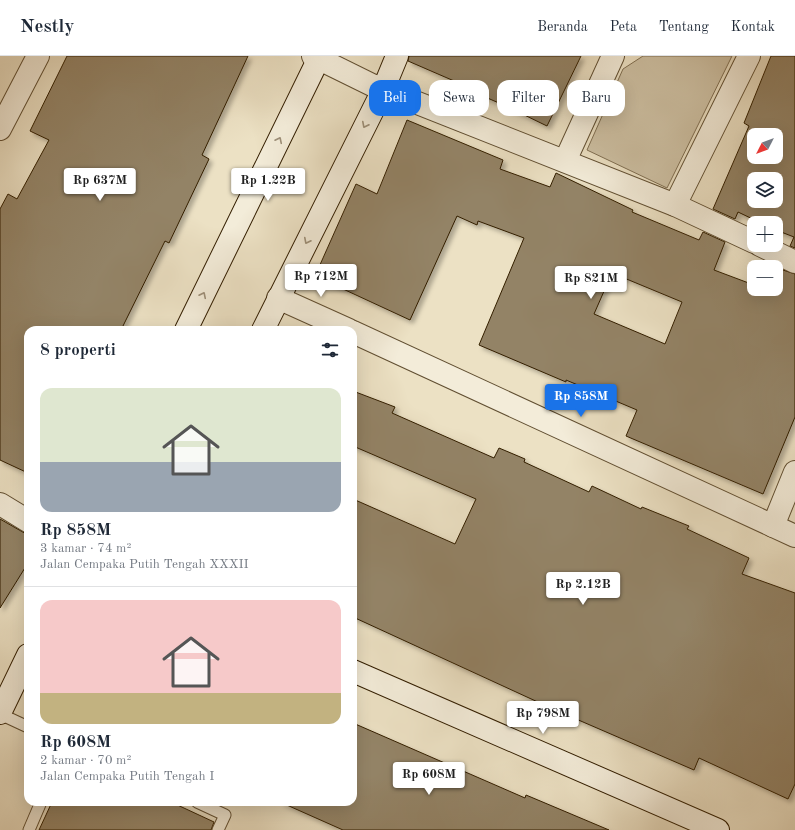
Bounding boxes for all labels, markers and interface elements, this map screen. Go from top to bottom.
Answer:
text: Nestly [20,18,74,37]
text: Beranda [537,20,588,34]
text: Peta [610,20,637,34]
text: Tentang [659,20,709,34]
text: Kontak [731,20,775,34]
chip: Beli [369,80,421,116]
chip: Sewa [429,80,489,116]
chip: Filter [497,80,559,116]
chip: Baru [567,80,625,116]
one-way arrow [362,120,370,128]
north arrow [747,128,783,164]
map controls [747,128,783,296]
one-way arrow [274,137,282,145]
pin: Rp 637M [63,168,137,202]
pin: Rp 1.22B [227,168,309,202]
button: layers [747,172,783,208]
text: Rp 637M [73,174,127,187]
text: Rp 1.22B [240,174,296,187]
button: + [747,216,783,252]
one-way arrow [304,237,312,244]
button: − [747,260,783,296]
pin: Rp 712M [284,264,358,298]
pin: Rp 821M [554,266,628,300]
text: Rp 712M [294,270,348,283]
text: Rp 821M [564,272,618,285]
one-way arrow [198,292,206,299]
icon: filters [319,339,341,361]
text: 8 properti [40,342,116,359]
pin: Rp 858M [544,384,618,418]
text: Rp 858M [554,390,608,403]
icon: home [155,414,227,486]
text: Rp 858M [40,522,111,539]
text: 3 kamar · 74 m² [40,542,131,555]
text: Jalan Cempaka Putih Tengah XXXII [40,558,249,571]
pin: Rp 2.12B [542,572,624,606]
text: Rp 2.12B [555,578,611,591]
icon: home [155,626,227,698]
pin: Rp 798M [506,701,580,735]
text: Rp 798M [516,707,570,720]
text: Rp 608M [40,734,111,751]
text: 2 kamar · 70 m² [40,754,131,767]
pin: Rp 608M [392,762,466,796]
text: Rp 608M [402,768,456,781]
text: Jalan Cempaka Putih Tengah I [40,770,214,783]

